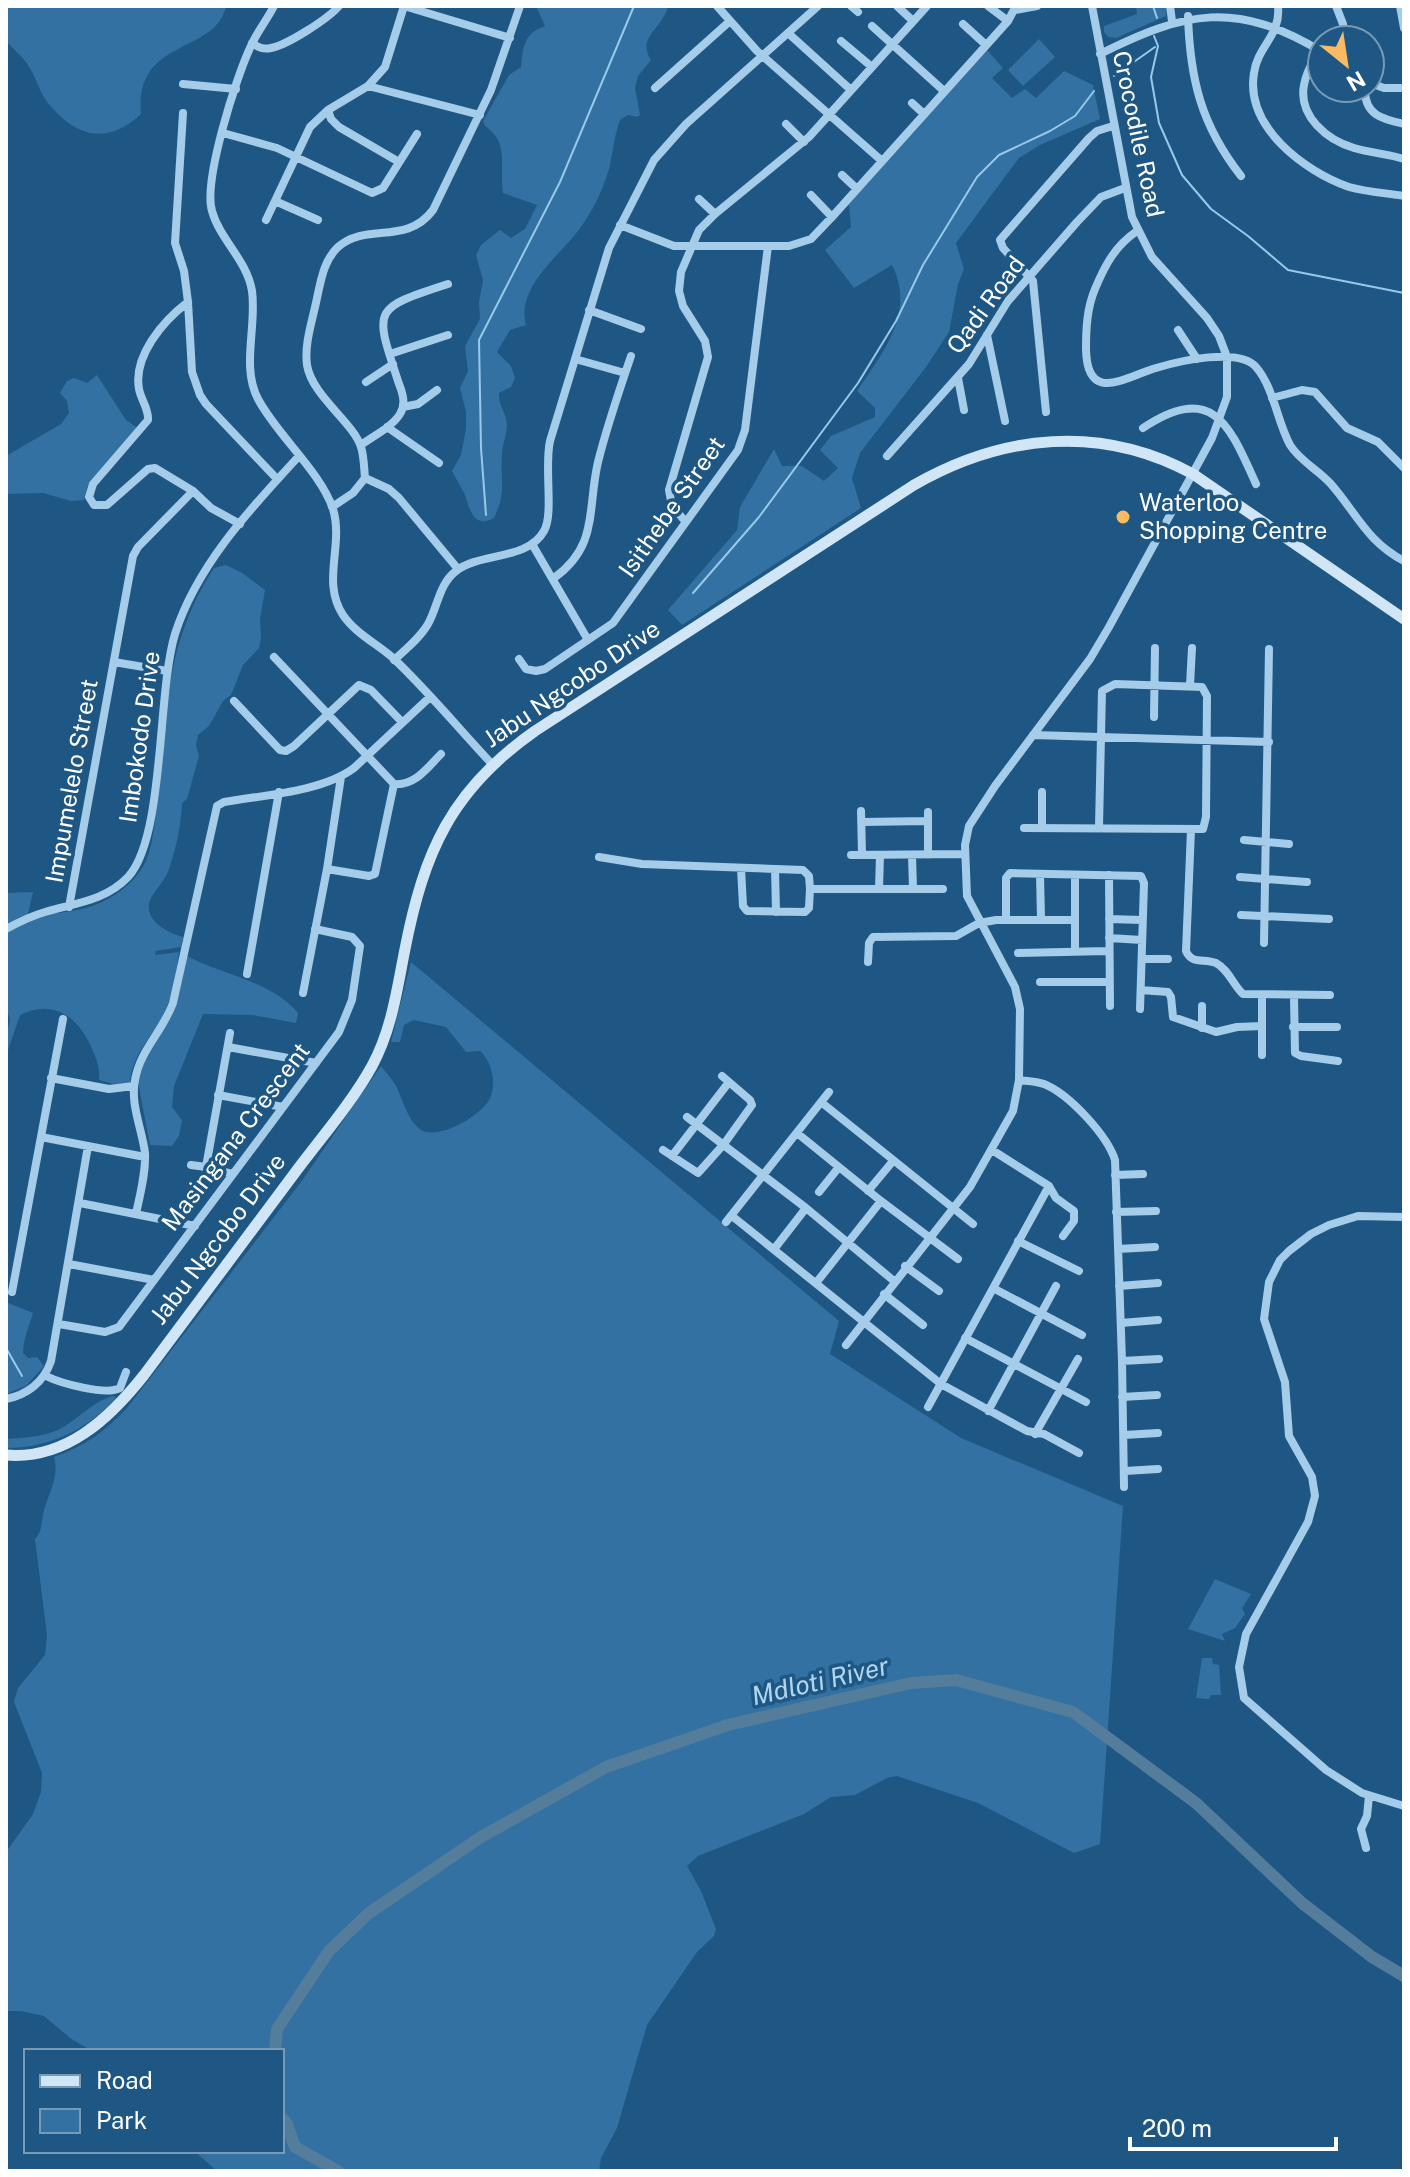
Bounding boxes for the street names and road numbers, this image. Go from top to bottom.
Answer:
street label: Crocodile Road [1108,48,1170,219]
street label: Qadi Road [940,250,1030,359]
street label: Isithebe Street [612,431,730,582]
street label: Jabu Ngcobo Drive [478,614,665,753]
street label: Imbokodo Drive [113,649,165,824]
street label: Impumelelo Street [39,677,103,885]
street label: Masingana Crescent [155,1037,315,1236]
street label: Jabu Ngcobo Drive [144,1147,291,1329]

